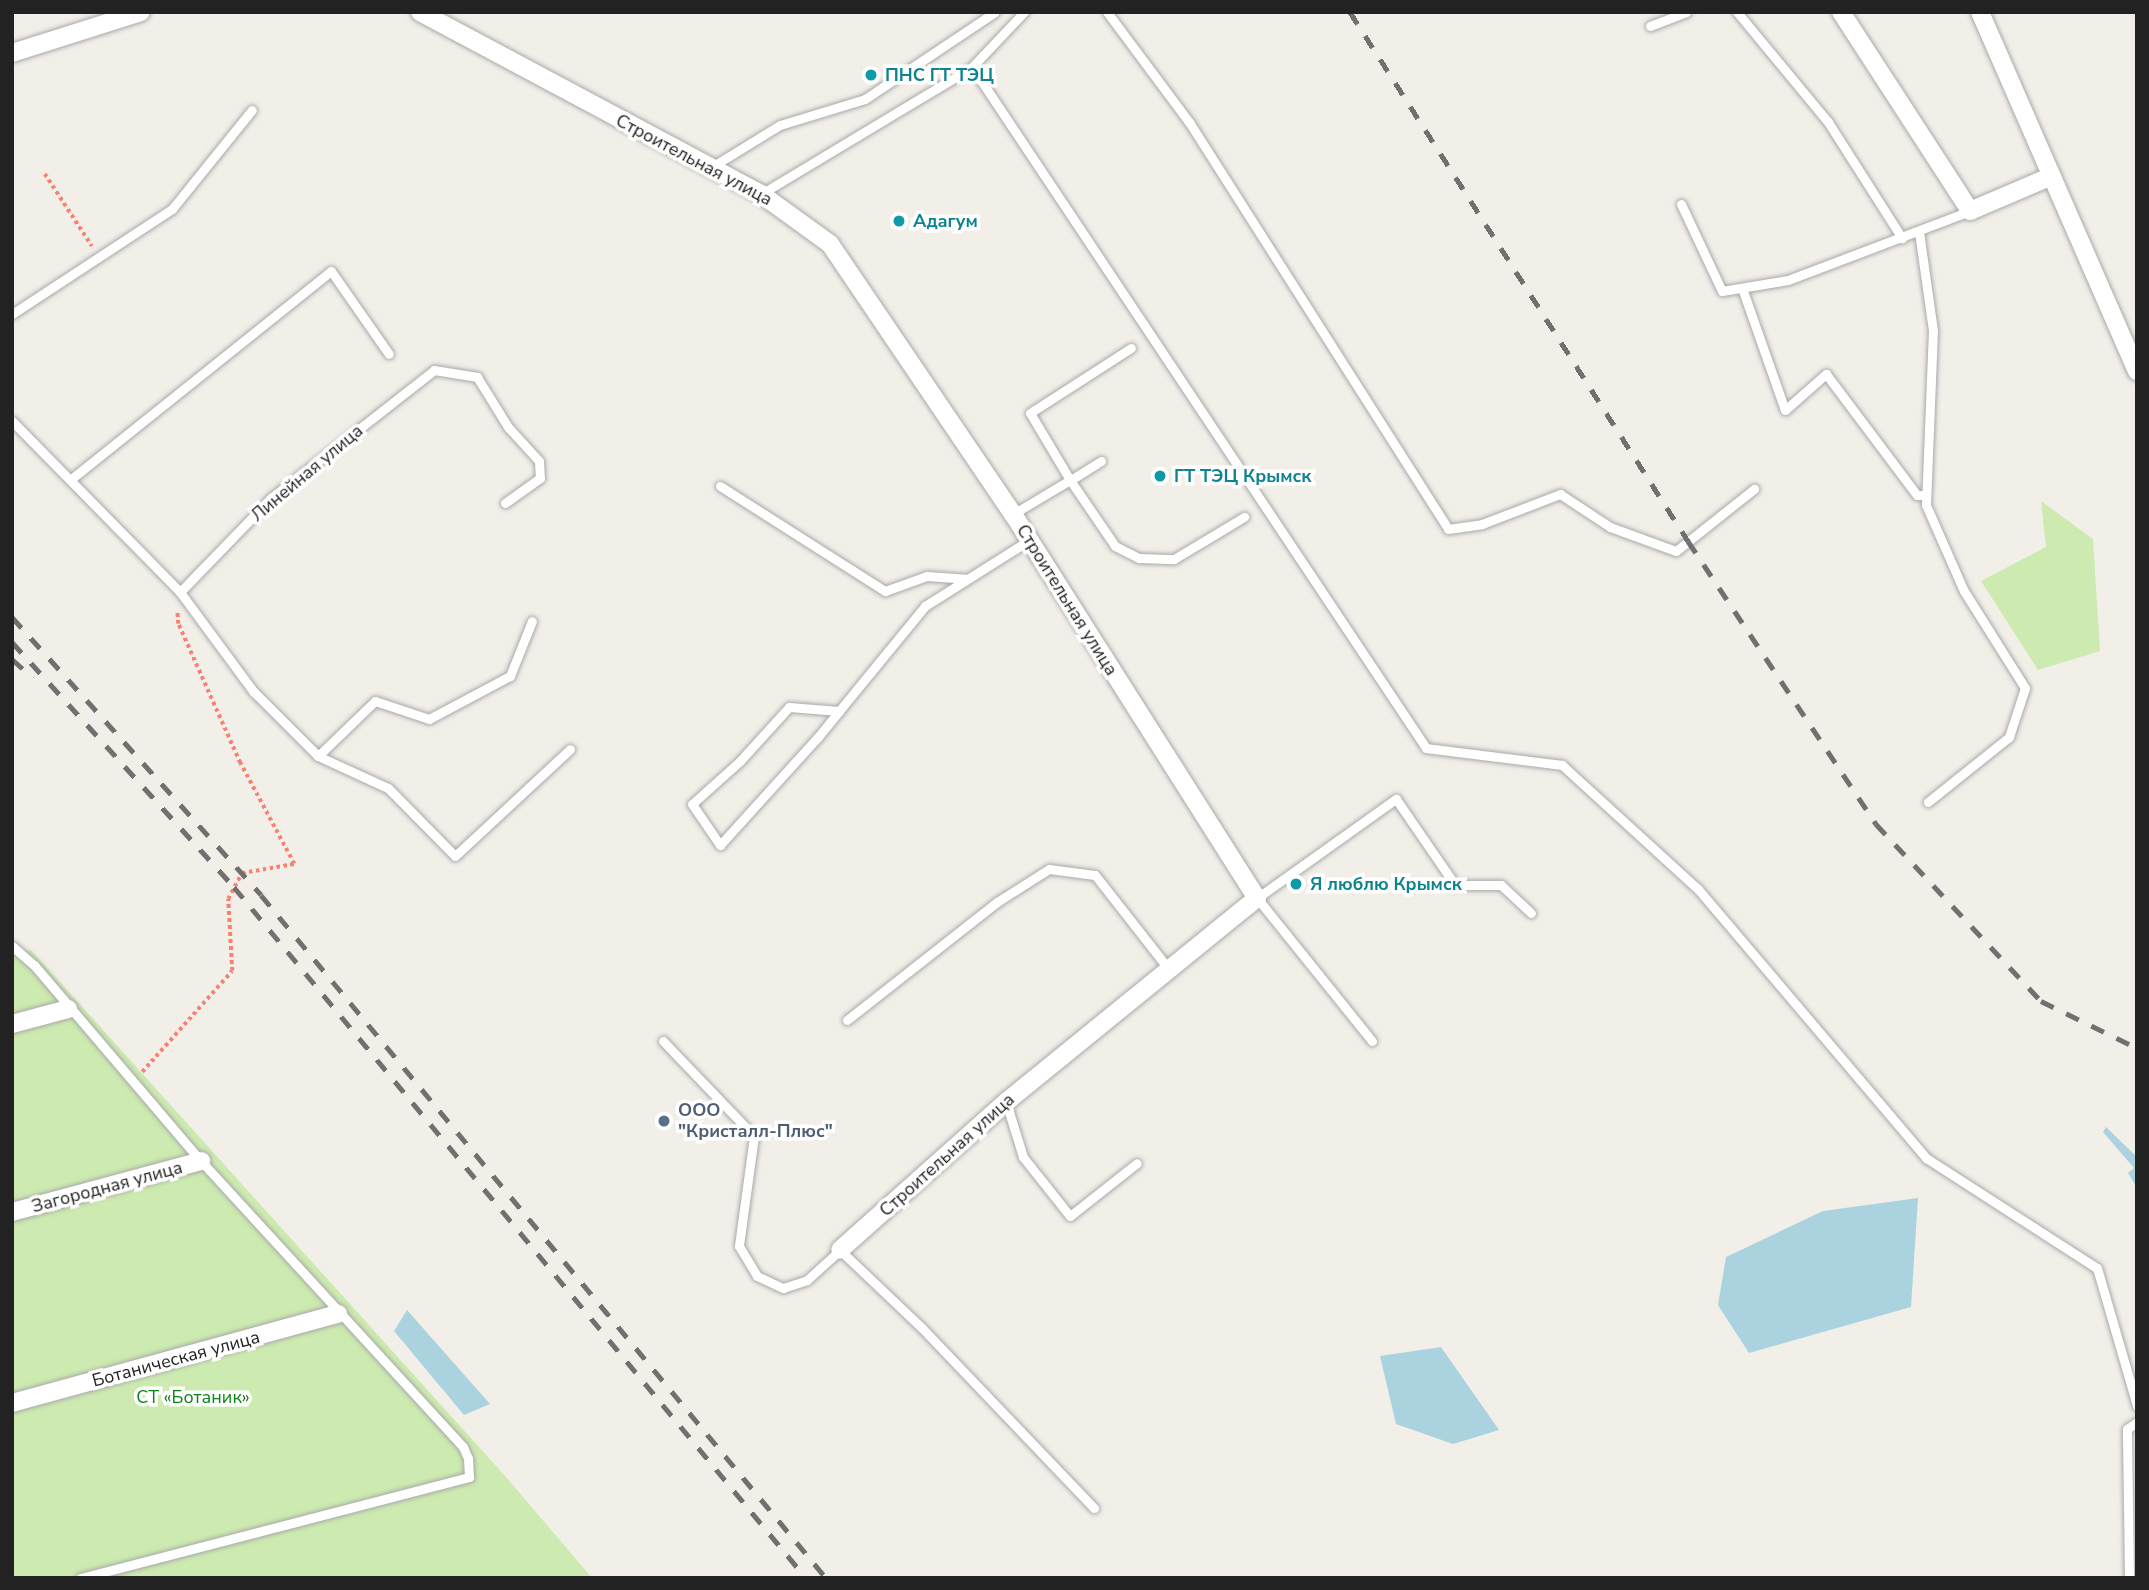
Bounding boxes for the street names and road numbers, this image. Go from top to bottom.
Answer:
street label: Строительная улица [612,110,776,210]
street label: Линейная улица [247,420,367,526]
street label: Строительная улица [1012,521,1122,679]
street label: Строительная улица [875,1089,1019,1221]
street label: Загородная улица [29,1156,185,1218]
street label: Ботаническая улица [90,1326,262,1392]

